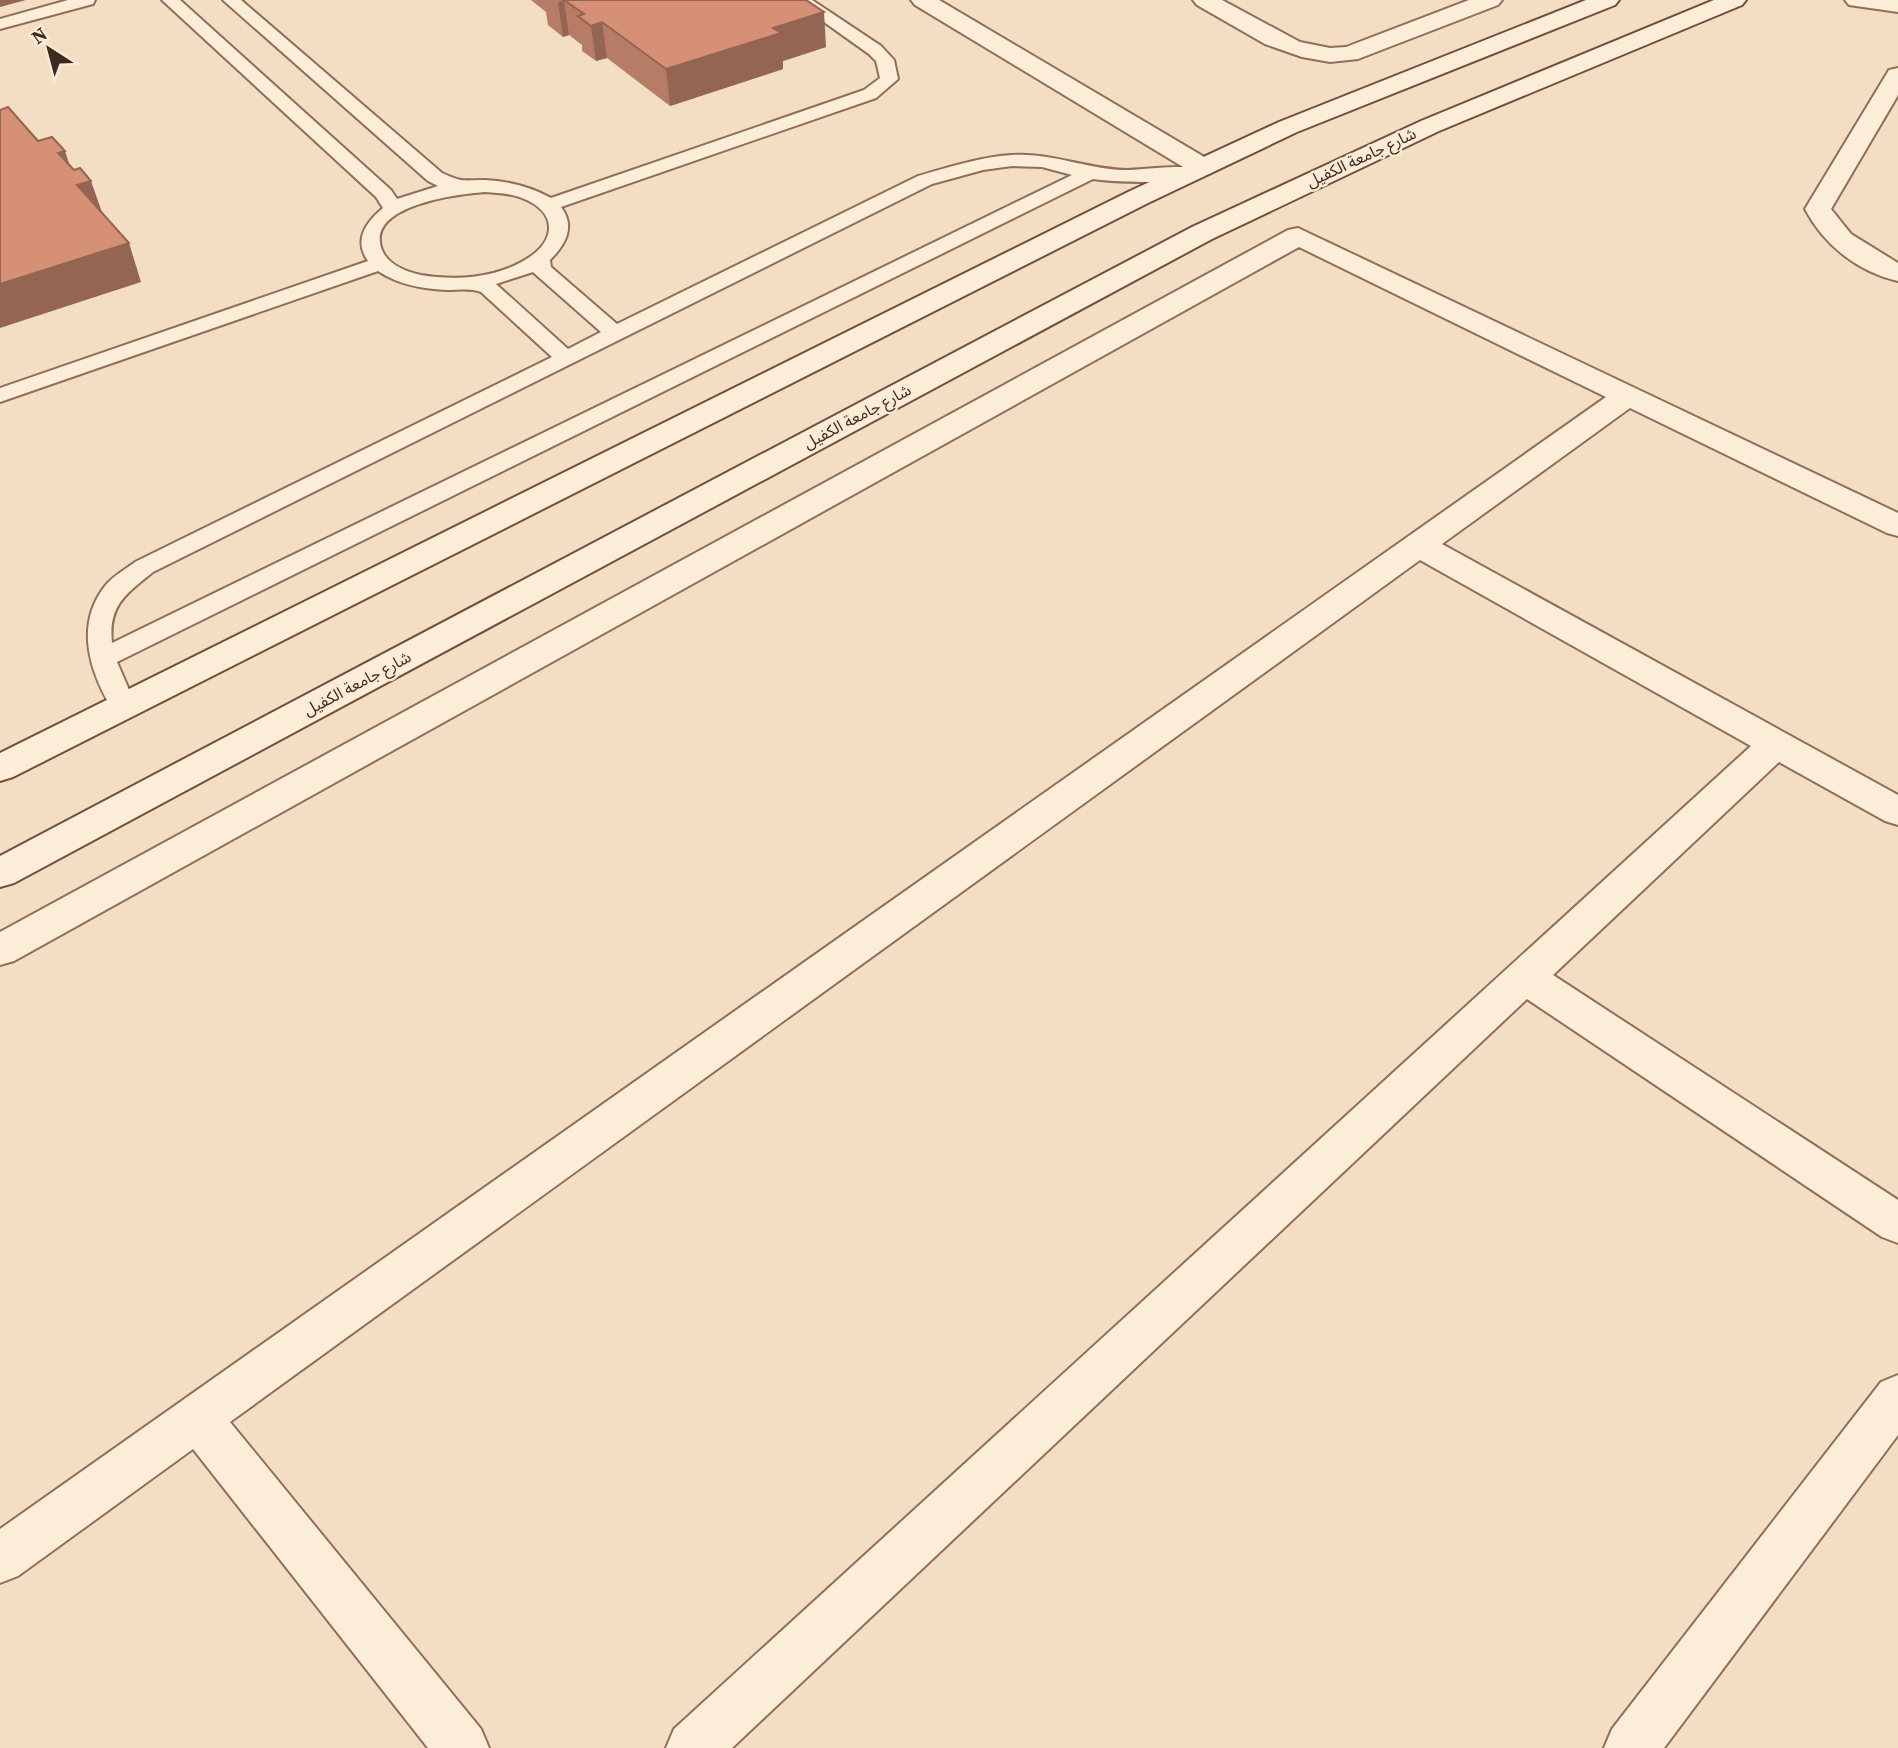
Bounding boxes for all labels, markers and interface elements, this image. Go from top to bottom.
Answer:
north arrow [14,14,84,84]
text: N [26,21,52,50]
street label: شارع جامعة الكفيل [1302,122,1420,194]
street label: شارع جامعة الكفيل [799,378,916,455]
street label: شارع جامعة الكفيل [299,645,416,722]

